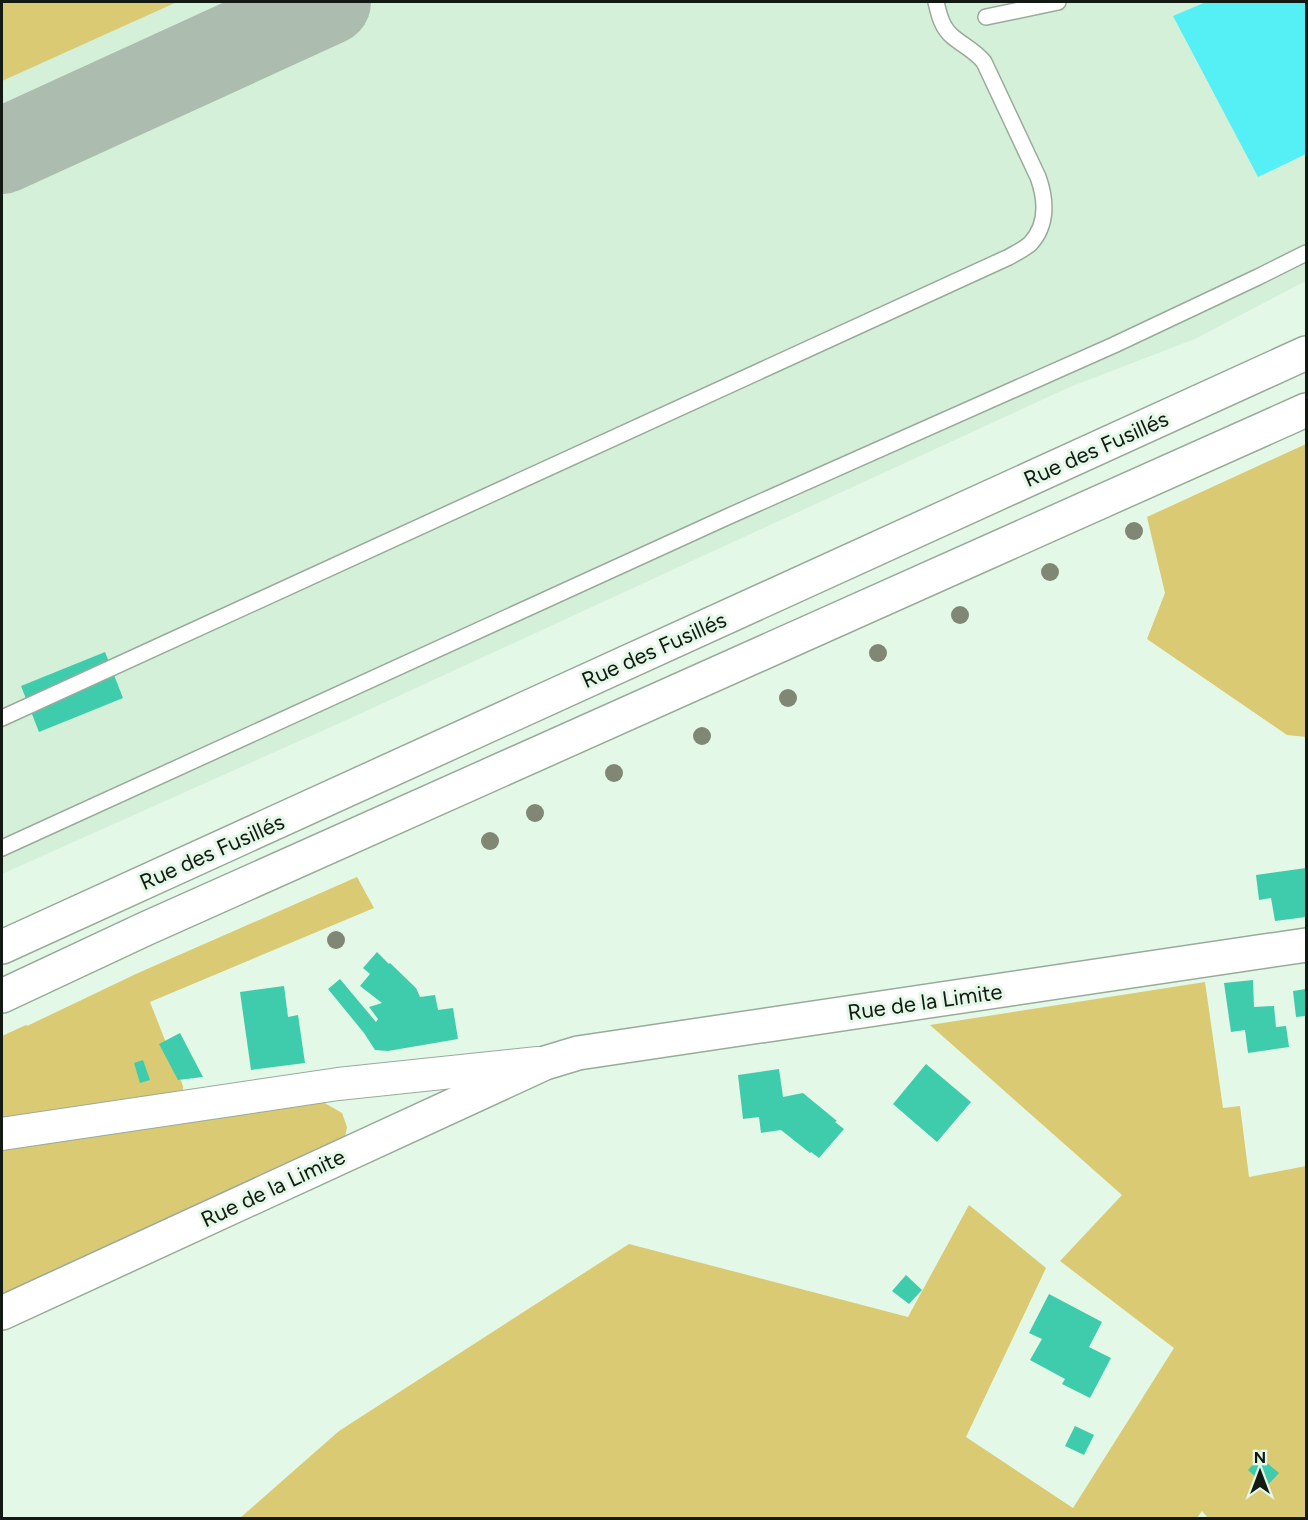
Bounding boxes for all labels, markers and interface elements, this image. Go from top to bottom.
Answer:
street label: Rue des Fusillés [1020,405,1172,493]
street label: Rue des Fusillés [578,606,730,694]
street label: Rue des Fusillés [136,808,288,896]
street label: Rue de la Limite [846,978,1004,1026]
street label: Rue de la Limite [197,1143,349,1233]
north arrow [1230,1442,1290,1502]
text: N [1254,1448,1266,1467]

